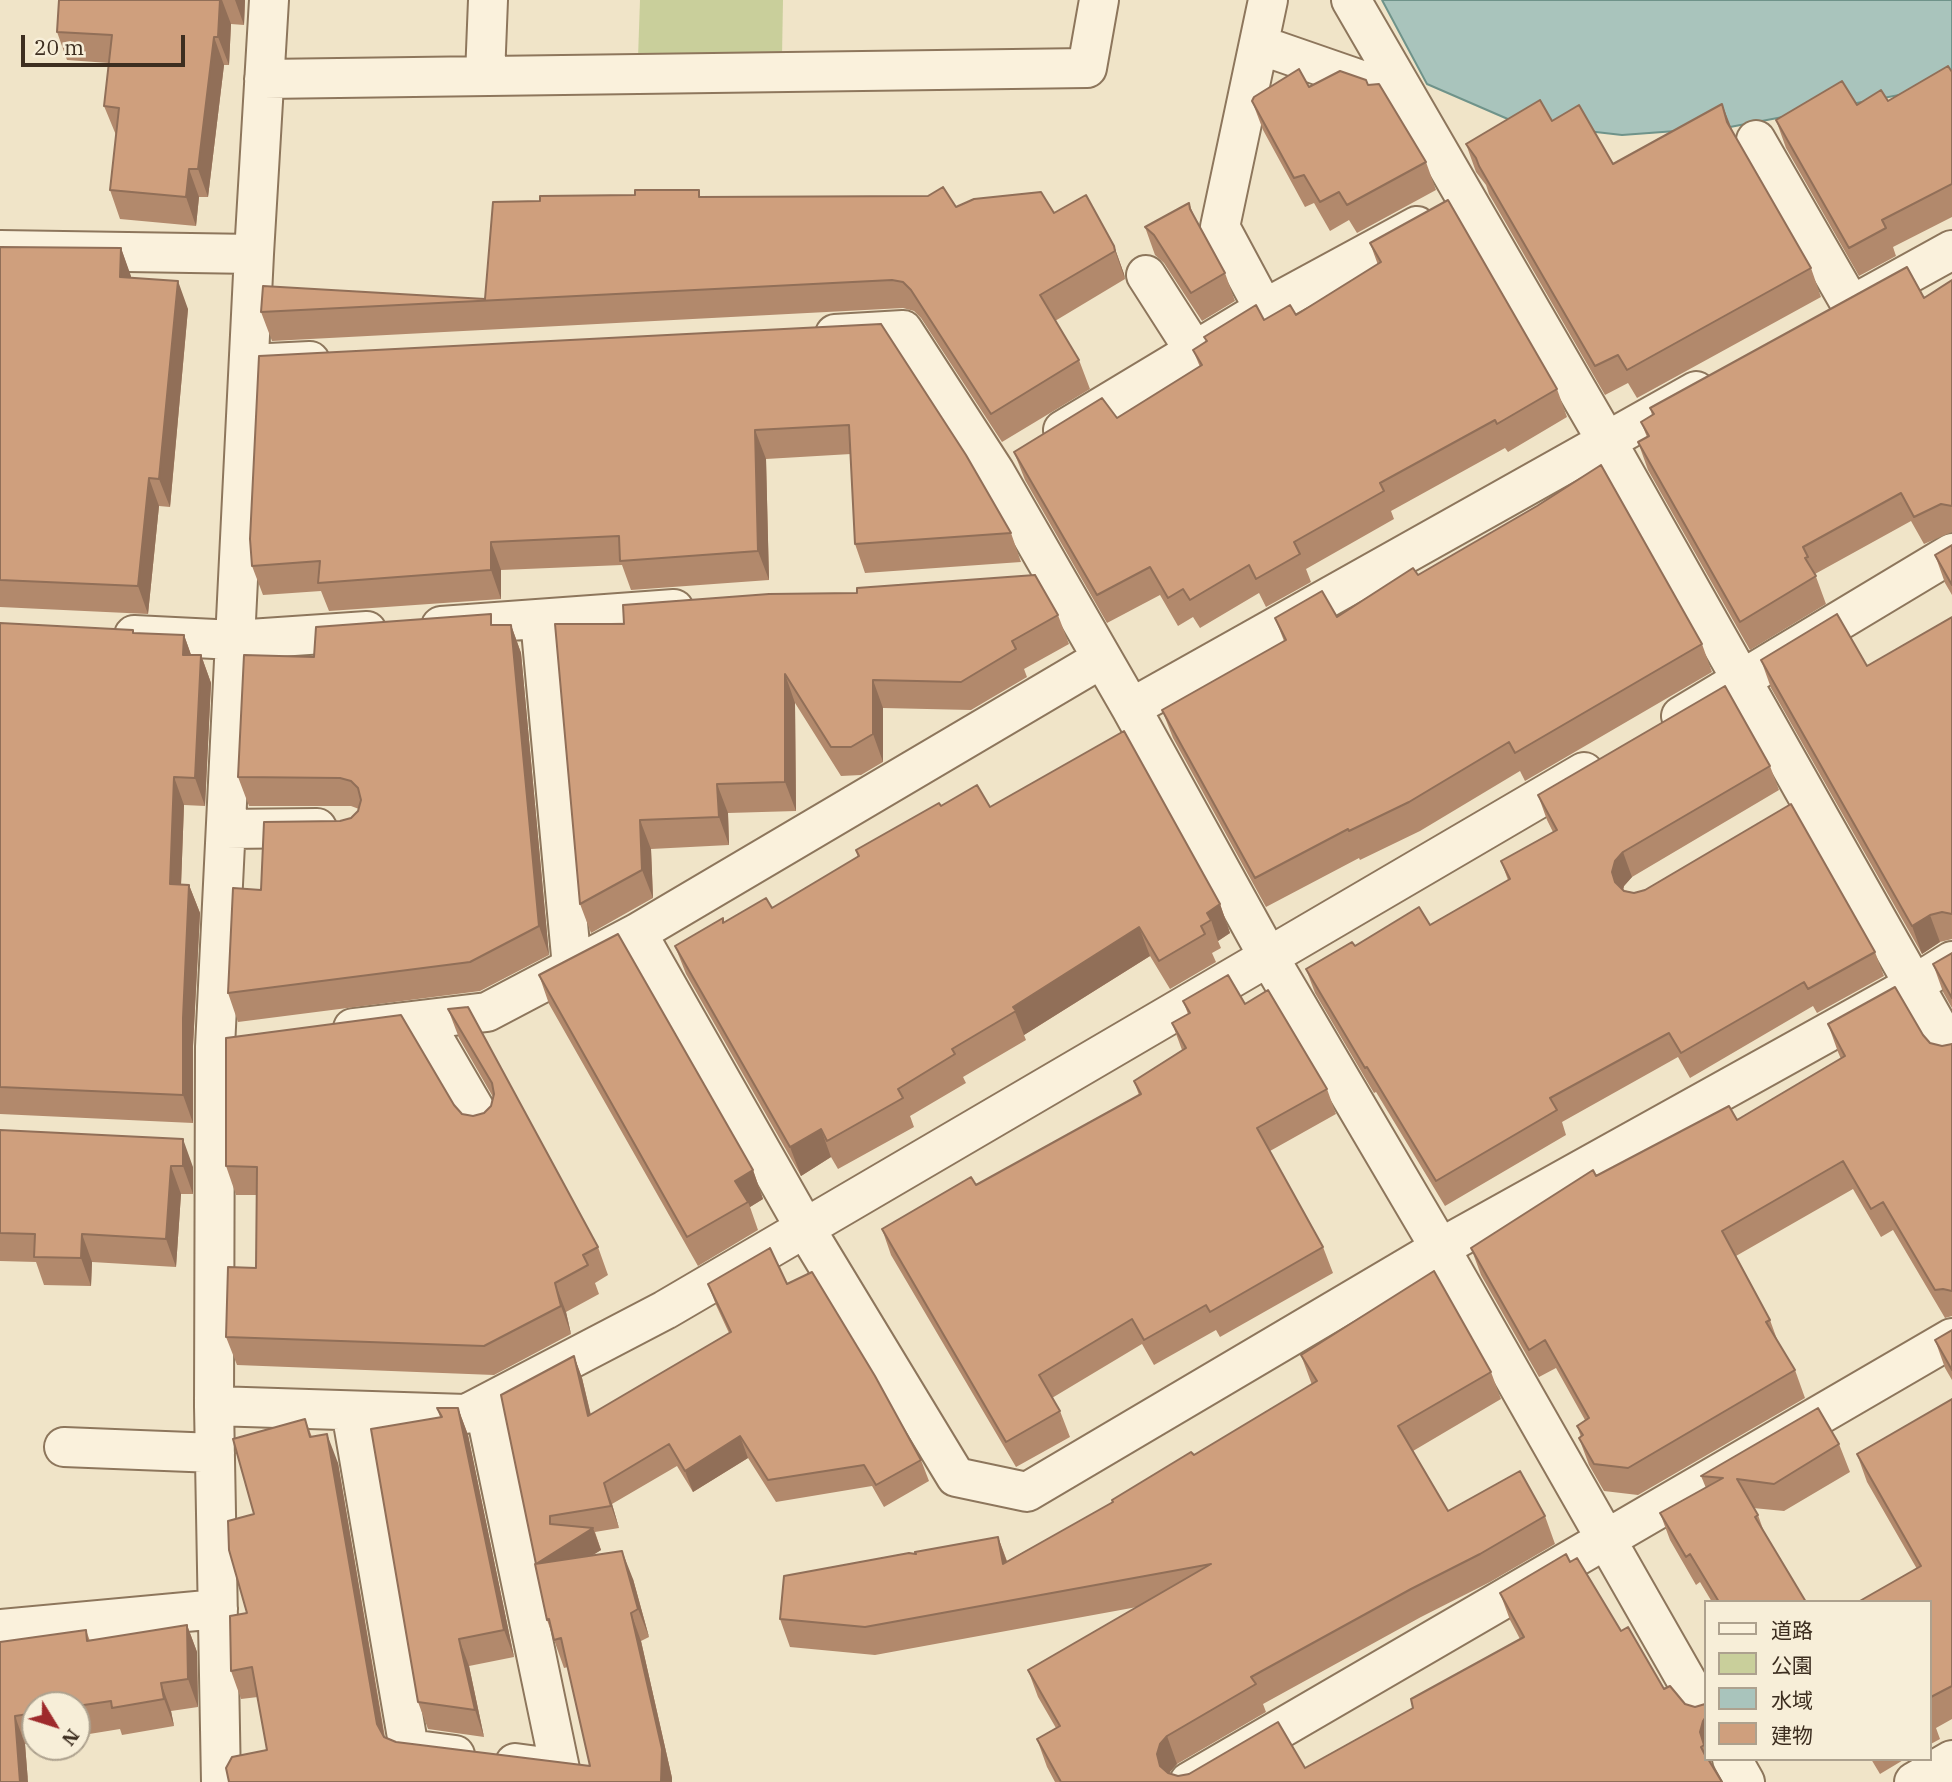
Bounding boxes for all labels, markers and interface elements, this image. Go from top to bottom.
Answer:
scale bar [24,21,189,65]
text: 20 m [34,33,84,61]
legend [1703,1600,1931,1761]
text: 道路 [1771,1616,1813,1644]
text: 公園 [1771,1651,1813,1679]
text: 水域 [1771,1686,1813,1714]
north arrow [21,1691,91,1761]
text: 建物 [1771,1721,1813,1749]
text: N [57,1724,85,1751]

